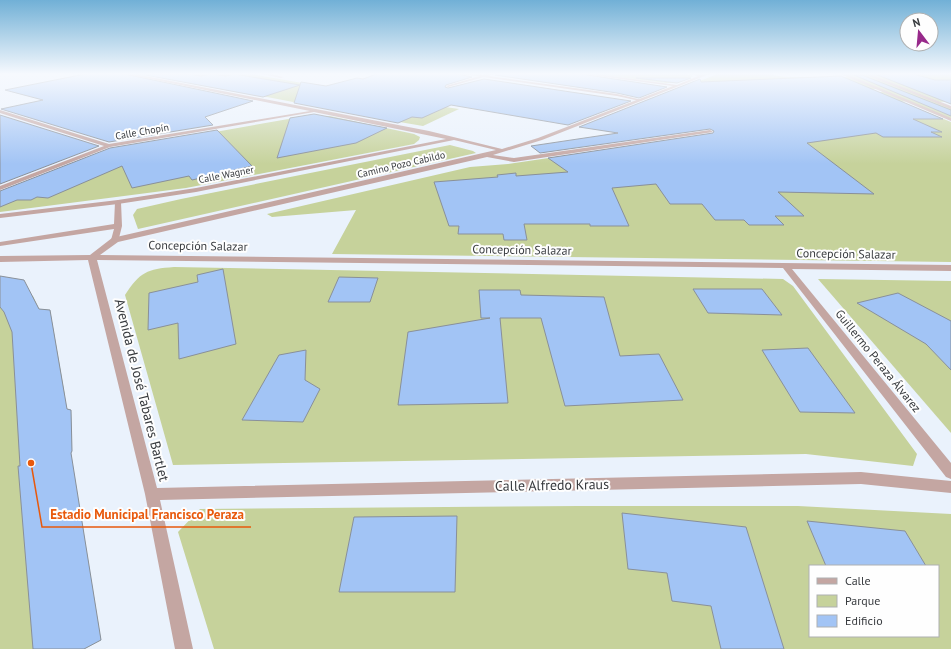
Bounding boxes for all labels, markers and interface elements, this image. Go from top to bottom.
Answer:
north arrow [899,12,939,52]
text: N [911,15,922,30]
street label: Calle Chopín [114,120,170,143]
street label: Camino Pozo Cabildo [356,148,446,181]
street label: Calle Wagner [197,163,255,186]
street label: Concepción Salazar [148,237,248,254]
street label: Concepción Salazar [472,241,572,258]
street label: Concepción Salazar [796,245,896,262]
street label: Avenida de José Tabares Bartlet [111,297,173,483]
street label: Guillermo Peraza Álvarez [832,306,924,415]
street label: Calle Alfredo Kraus [495,475,609,495]
callout: Estadio Municipal Francisco Peraza [42,502,251,527]
text: Estadio Municipal Francisco Peraza [50,506,244,523]
legend [809,565,939,637]
text: Calle [845,573,871,588]
text: Parque [845,593,880,608]
text: Edificio [845,613,883,628]

